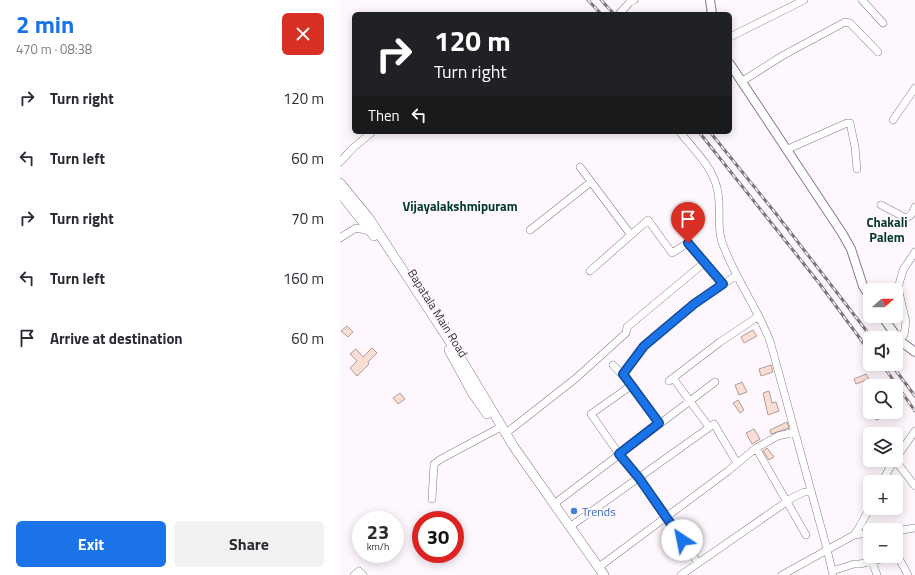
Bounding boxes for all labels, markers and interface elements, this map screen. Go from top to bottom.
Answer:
text: 2 min [16,6,74,42]
button: close [282,13,324,55]
text: 120 m [434,19,511,62]
icon: right [368,28,420,80]
text: 470 m · 08:38 [16,39,92,59]
text: Turn right [434,58,507,85]
icon: right [16,87,38,109]
text: Turn right [50,87,114,110]
text: 120 m [283,87,324,110]
text: Then [368,104,400,127]
icon: left [408,104,430,126]
icon: left [16,147,38,169]
text: Turn left [50,147,105,170]
text: 60 m [291,147,324,170]
district label: Vijayalakshmipuram [402,196,518,216]
pin [671,202,705,243]
icon: right [16,207,38,229]
text: Turn right [50,207,114,230]
text: 70 m [291,207,324,230]
icon: arrive [677,208,699,230]
district label: Chakali Palem [866,212,908,247]
street label: Bapatala Main Road [403,265,473,361]
icon: left [16,267,38,289]
text: Turn left [50,267,105,290]
text: 160 m [283,267,324,290]
north arrow [863,283,903,323]
map controls [863,283,903,563]
icon: arrive [16,327,38,349]
text: Arrive at destination [50,327,183,350]
text: 60 m [291,327,324,350]
button: sound [863,331,903,371]
button: search [863,379,903,419]
button: layers [863,427,903,467]
button: + [863,475,903,515]
place label: Trends [582,502,616,521]
marker: Trends [569,506,579,516]
speed limit sign: 30 [412,511,464,563]
text: 23 [367,516,389,547]
position arrow [661,519,703,561]
button: Exit [16,521,166,567]
button: Share [174,521,324,567]
button: − [863,523,903,563]
text: km/h [367,539,389,554]

